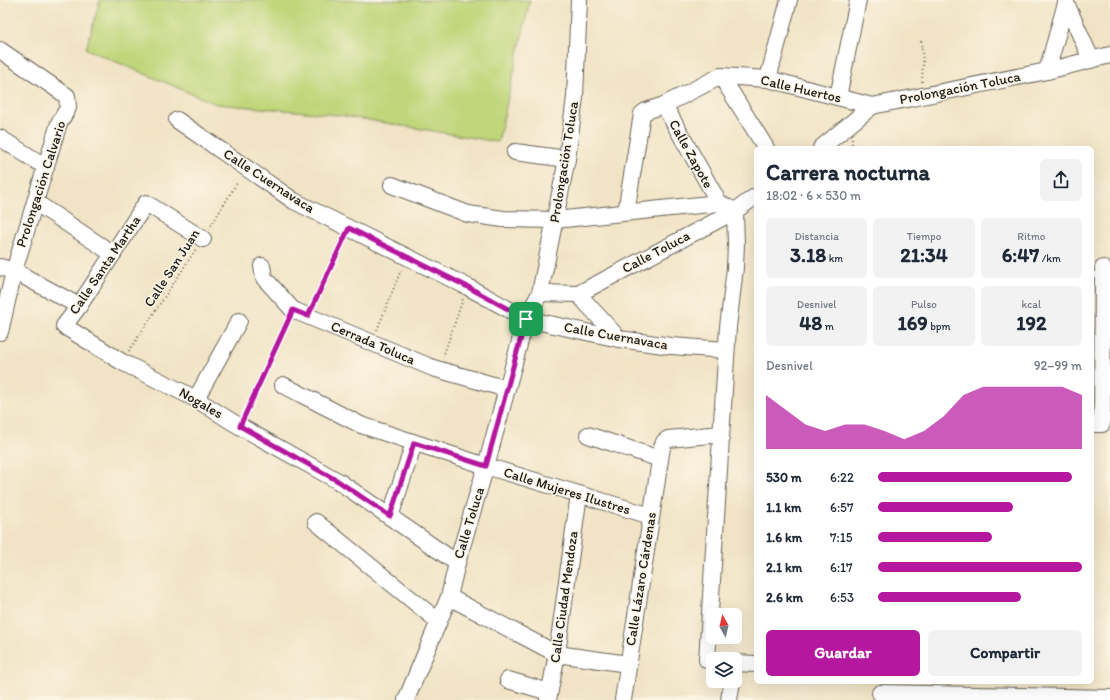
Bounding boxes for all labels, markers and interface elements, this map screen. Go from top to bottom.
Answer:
street label: Prolongación Toluca [898,68,1023,108]
street label: Calle Huertos [759,71,843,107]
street label: Prolongación Toluca [546,99,582,224]
street label: Calle Zapote [665,117,717,192]
street label: Prolongación Calvario [12,118,70,250]
street label: Calle Cuernavaca [220,145,318,217]
text: Carrera nocturna [766,159,930,186]
button: share [1040,159,1082,201]
text: 18:02 · 6 × 530 m [766,188,861,203]
street label: Calle Santa Martha [66,212,145,318]
street label: Calle San Juan [140,226,204,310]
street label: Calle Toluca [619,227,693,277]
text: Distancia [794,230,839,243]
text: Tiempo [907,230,941,243]
text: Ritmo [1017,230,1045,243]
text: 3.18 [790,243,826,267]
text: 21:34 [900,243,948,267]
text: 6:47 [1002,243,1039,267]
text: km [826,252,843,265]
text: /km [1039,252,1061,265]
text: Desnivel [797,298,836,311]
text: Pulso [911,298,937,311]
text: kcal [1022,298,1041,311]
pin [509,302,543,336]
icon: arrive [515,308,537,330]
text: 48 [799,311,822,335]
text: 169 [897,311,928,335]
text: 192 [1016,311,1046,335]
street label: Cerrada Toluca [328,318,419,369]
street label: Calle Cuernavaca [563,318,670,354]
text: m [822,320,834,333]
text: bpm [928,320,951,333]
text: Desnivel [766,358,813,373]
text: 92–99 m [1034,358,1082,373]
street label: Nogales [176,384,226,422]
street label: Calle Mujeres Ilustres [502,464,632,518]
text: 530 m [766,470,802,485]
text: 6:22 [830,470,854,485]
street label: Calle Toluca [450,485,488,561]
text: 1.1 km [766,500,801,515]
text: 6:57 [830,500,853,515]
street label: Calle Lázaro Cárdenas [622,511,660,647]
street label: Calle Ciudad Mendoza [546,530,582,664]
text: 1.6 km [766,530,802,545]
text: 7:15 [830,530,853,545]
text: 2.1 km [766,560,802,575]
text: 6:17 [830,560,853,575]
text: 2.6 km [766,590,803,605]
text: 6:53 [830,590,854,605]
north arrow [706,608,742,644]
map controls [706,608,742,688]
button: Guardar [766,630,920,676]
button: Compartir [928,630,1082,676]
button: layers [706,652,742,688]

